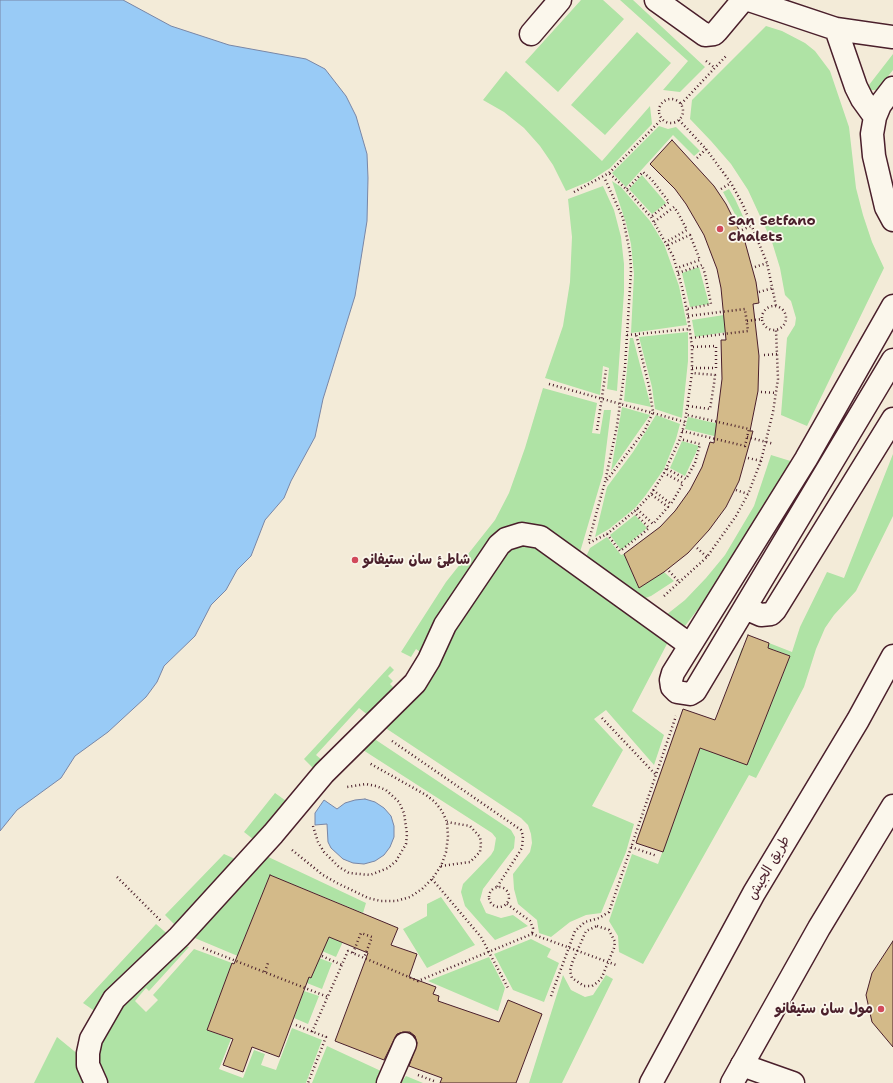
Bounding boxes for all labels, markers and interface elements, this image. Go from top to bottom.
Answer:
place label: San Setfano Chalets [728,213,816,246]
marker: San Setfano Chalets [715,224,725,234]
place label: شاطئ سان ستيفانو [363,552,470,568]
marker: شاطئ سان ستيفانو [350,555,360,565]
street label: طريق الجيش [744,833,794,903]
place label: مول سان ستيفانو [775,1001,873,1017]
marker: مول سان ستيفانو [876,1004,886,1014]

